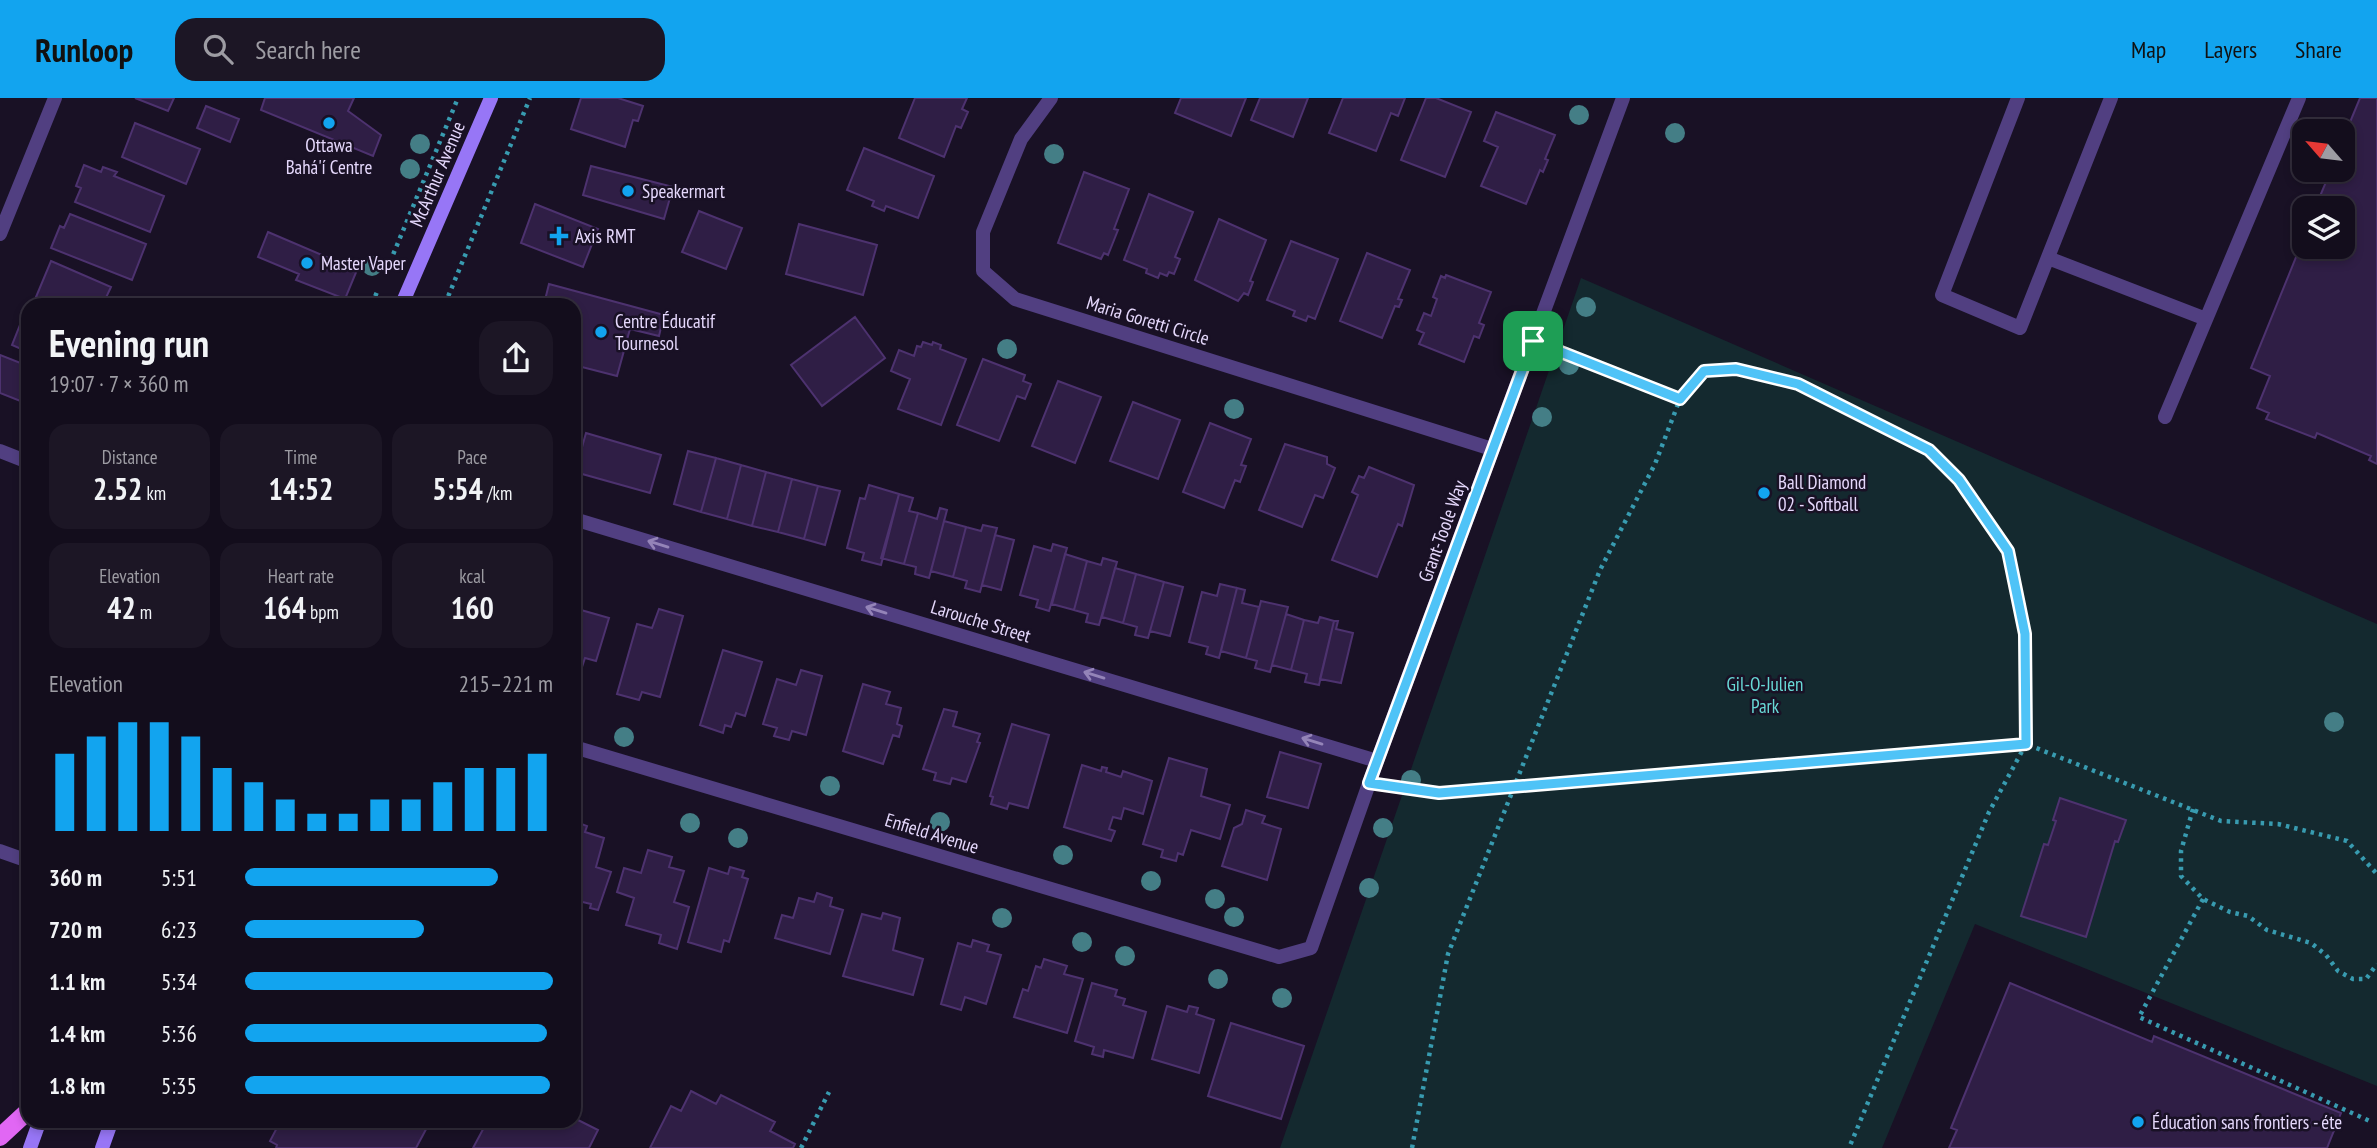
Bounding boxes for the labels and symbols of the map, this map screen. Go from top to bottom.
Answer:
marker: Ottawa Bahá'í Centre [321,115,337,131]
street label: McArthur Avenue [404,118,470,230]
north arrow [2292,119,2356,182]
place label: Ottawa Bahá'í Centre [286,133,373,179]
place label: Speakermart [642,179,726,203]
marker: Speakermart [620,183,636,199]
place label: Axis RMT [575,224,636,248]
marker: Axis RMT [549,226,569,246]
place label: Master Vaper [321,251,407,275]
marker: Master Vaper [299,255,315,271]
street label: Maria Goretti Circle [1084,290,1212,350]
place label: Centre Éducatif Tournesol [615,309,716,355]
pin [1503,311,1563,371]
marker: Centre Éducatif Tournesol [593,324,609,340]
place label: Ball Diamond 02 - Softball [1778,470,1866,516]
street label: Grant-Toole Way [1413,476,1472,585]
marker: Ball Diamond 02 - Softball [1756,485,1772,501]
one-way arrow [647,537,669,550]
street label: Larouche Street [928,594,1035,648]
one-way arrow [865,602,887,615]
one-way arrow [1083,668,1105,681]
park label: Gil-O-Julien Park [1727,672,1803,718]
one-way arrow [1301,733,1323,746]
street label: Enfield Avenue [882,807,982,859]
place label: Éducation sans frontiers - éte [2152,1110,2342,1134]
marker: Éducation sans frontiers - éte [2130,1114,2146,1130]

